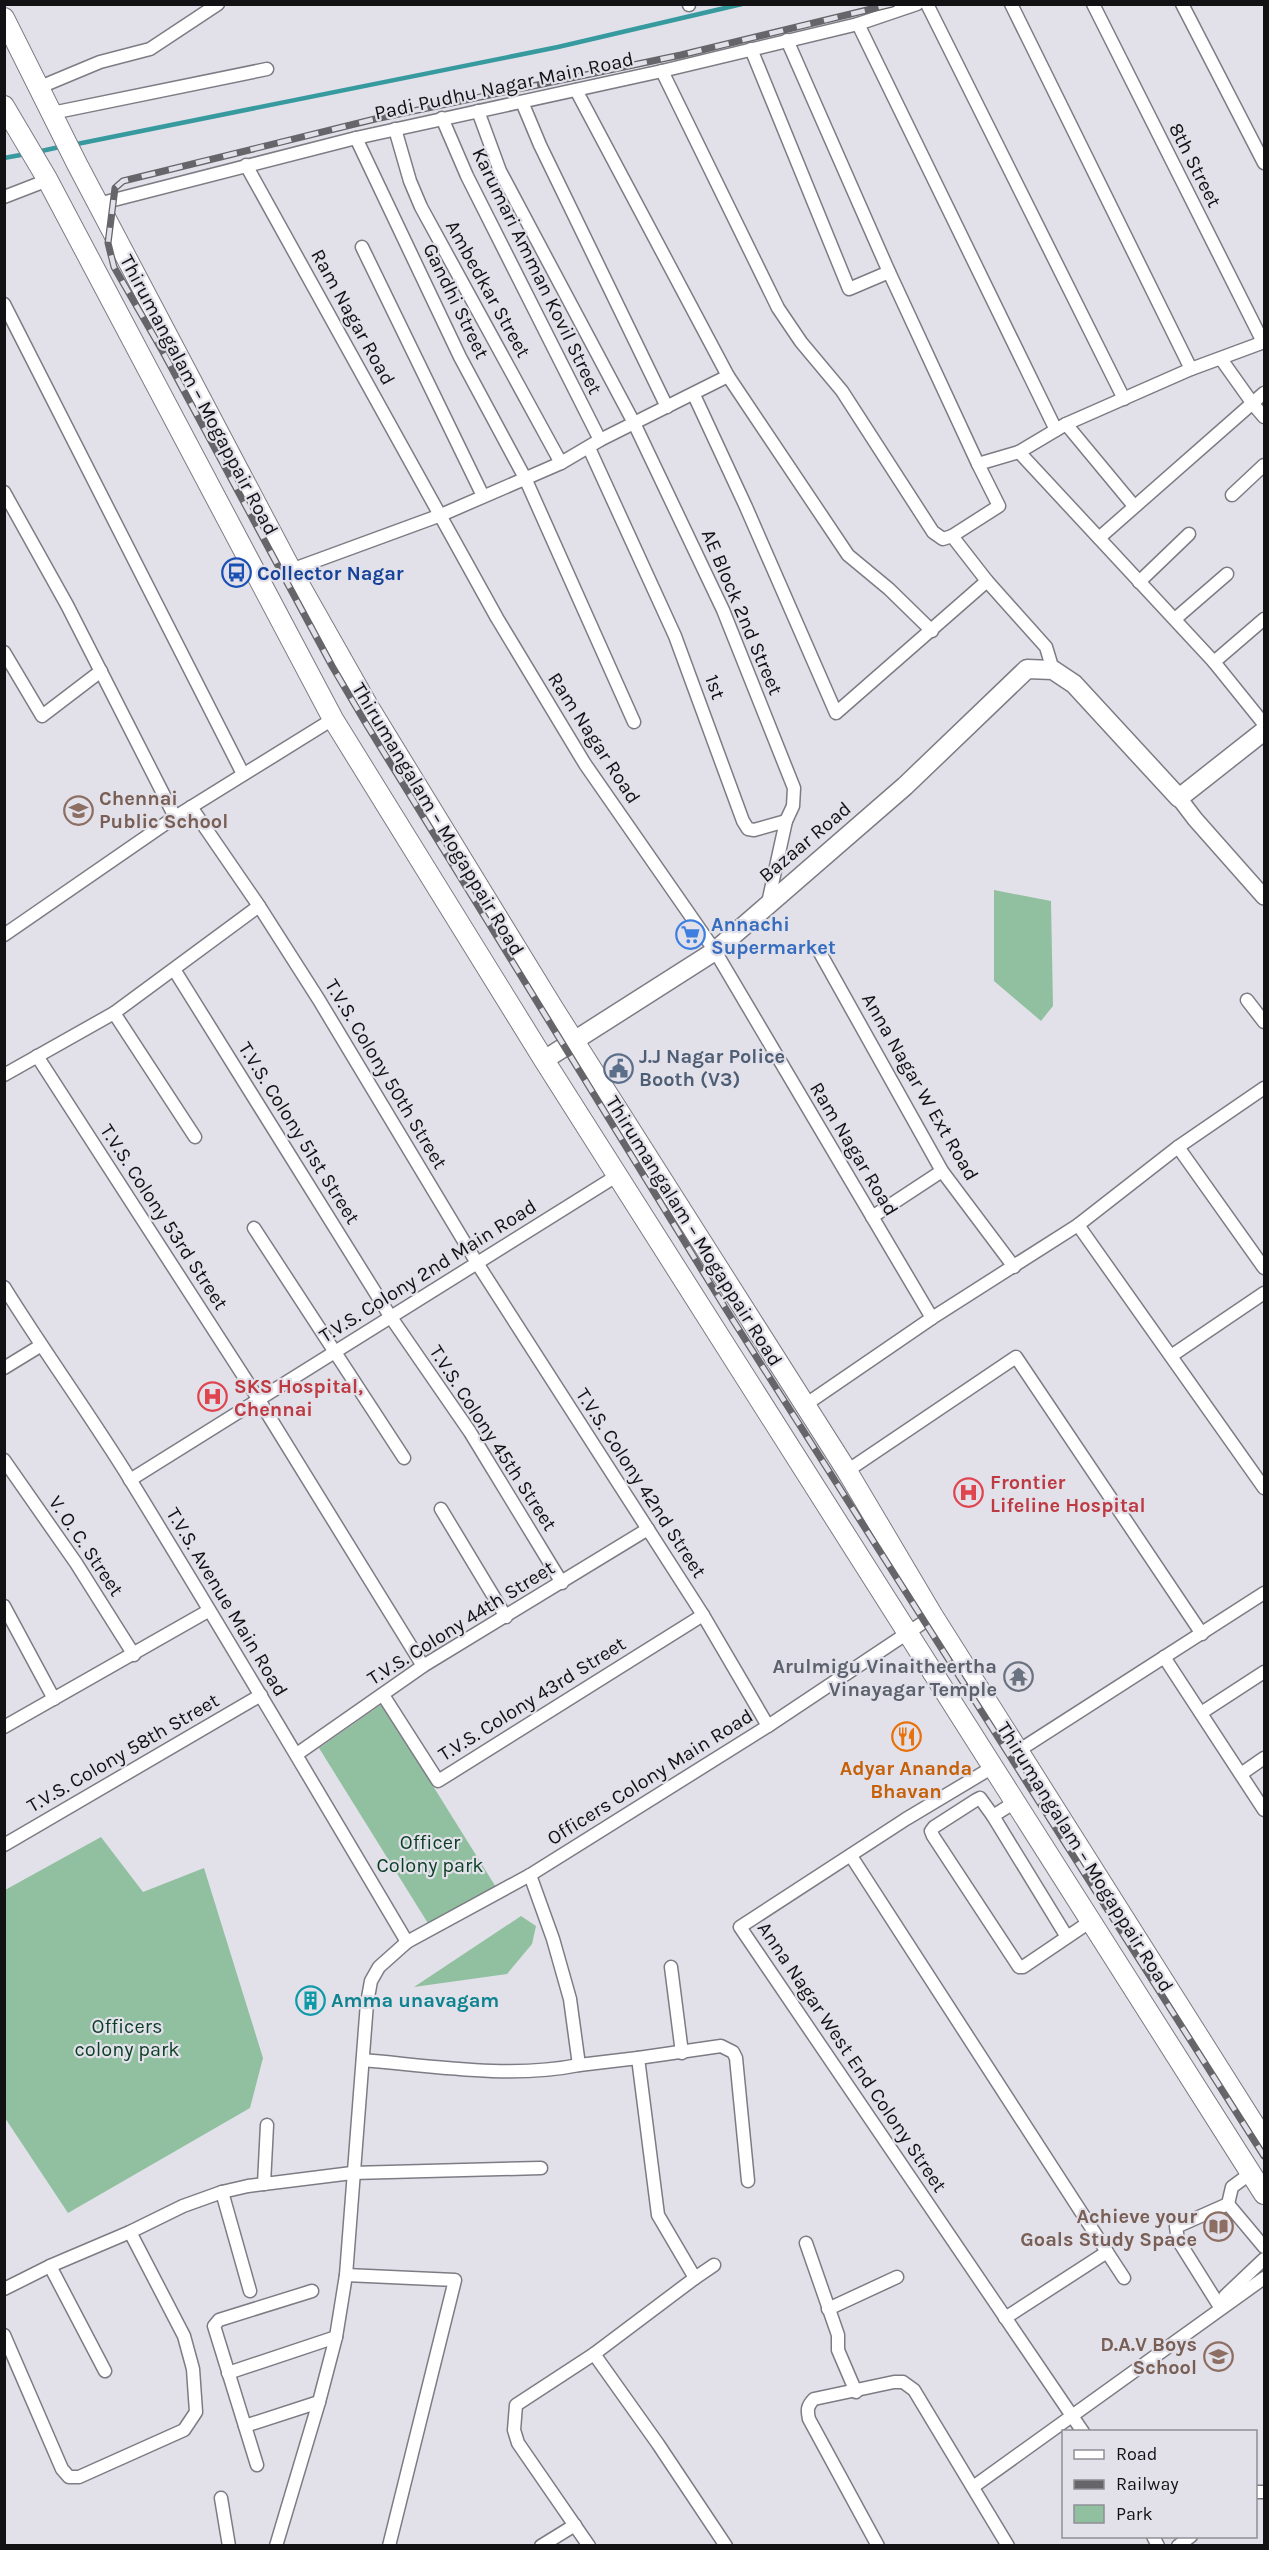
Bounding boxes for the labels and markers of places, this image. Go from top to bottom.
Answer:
bus stop icon: Collector Nagar [220,557,252,589]
place label: Collector Nagar [257,562,404,585]
place label: Chennai Public School [99,787,228,833]
school or university icon: Chennai Public School [62,794,94,826]
place label: Annachi Supermarket [711,913,836,959]
supermarket icon: Annachi Supermarket [674,919,706,951]
place label: J.J Nagar Police Booth (V3) [639,1045,785,1091]
public building icon: J.J Nagar Police Booth (V3) [602,1052,634,1084]
place label: SKS Hospital, Chennai [234,1375,363,1421]
hospital icon: SKS Hospital, Chennai [197,1381,229,1413]
place label: Frontier Lifeline Hospital [990,1471,1146,1517]
hospital icon: Frontier Lifeline Hospital [953,1477,985,1509]
place label: Arulmigu Vinaitheertha Vinayagar Temple [772,1655,997,1701]
temple icon: Arulmigu Vinaitheertha Vinayagar Temple [1002,1661,1034,1693]
restaurant icon: Adyar Ananda Bhavan [890,1721,922,1753]
place label: Adyar Ananda Bhavan [840,1757,972,1803]
building icon: Amma unavagam [294,1984,326,2016]
place label: Amma unavagam [331,1989,499,2012]
place label: Achieve your Goals Study Space [1020,2205,1197,2251]
library icon: Achieve your Goals Study Space [1202,2211,1234,2243]
place label: D.A.V Boys School [1100,2333,1197,2379]
school or university icon: D.A.V Boys School [1202,2340,1234,2372]

